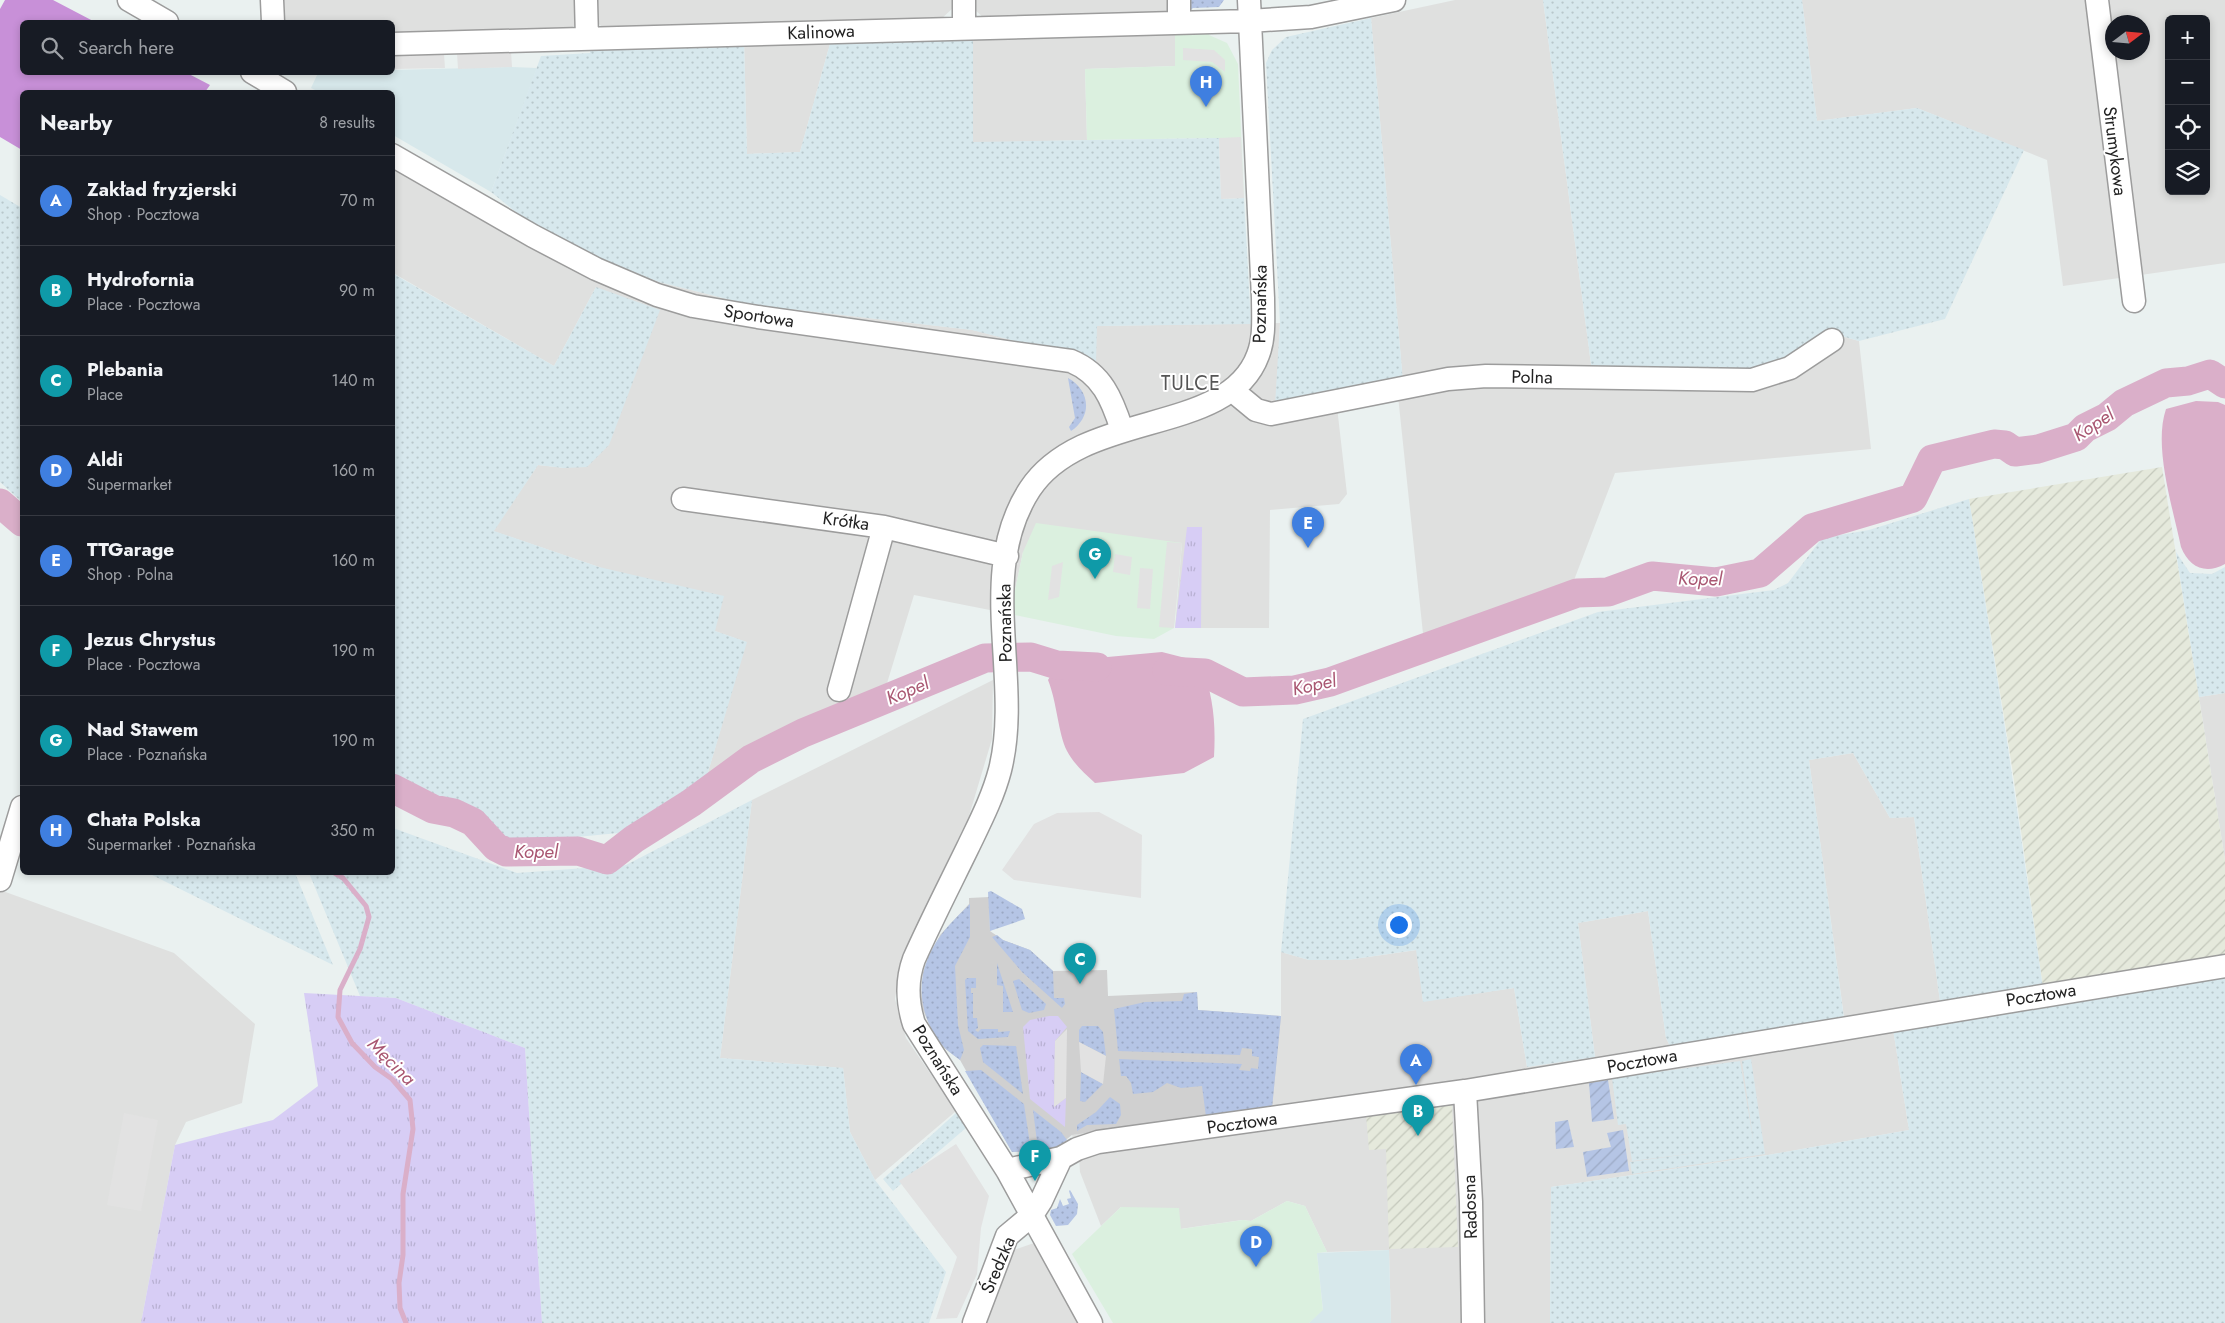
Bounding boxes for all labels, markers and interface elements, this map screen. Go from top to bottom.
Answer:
north arrow [2105,15,2150,60]
map controls [2165,15,2210,195]
button: + [2165,15,2210,60]
street label: Kalinowa [787,18,855,46]
search box [20,20,395,75]
icon: search [38,34,66,62]
text: Search here [78,34,174,61]
button: − [2165,60,2210,105]
pin: H [1190,66,1222,107]
street label: Strumykowa [2097,105,2133,197]
button: locate [2165,105,2210,150]
text: Nearby [40,108,112,138]
text: 8 results [319,111,375,134]
button: layers [2165,150,2210,195]
text: Zakład fryzjerski [87,176,237,203]
text: A [50,189,62,212]
text: 70 m [340,189,375,212]
text: Shop · Pocztowa [87,203,199,226]
street label: Poznańska [1246,264,1274,344]
text: Hydrofornia [87,266,194,293]
text: B [51,279,61,302]
text: 90 m [339,279,375,302]
text: Place · Pocztowa [87,293,200,316]
street label: Sportowa [722,298,796,334]
text: Plebania [87,356,163,383]
street label: Polna [1511,364,1553,390]
text: C [50,369,62,392]
text: 140 m [332,369,375,392]
district label: TULCE [1161,369,1221,398]
text: Place [87,383,123,406]
water label: Kopel [2067,401,2120,448]
text: Aldi [87,446,123,473]
text: D [50,459,62,482]
text: 160 m [332,459,375,482]
text: Supermarket [87,473,172,496]
street label: Krótka [821,505,871,537]
pin: E [1292,507,1324,548]
text: TTGarage [87,536,174,563]
pin: G [1079,538,1111,579]
text: E [51,549,61,572]
text: 160 m [332,549,375,572]
text: Shop · Polna [87,563,173,586]
water label: Kopel [1678,565,1723,592]
street label: Poznańska [991,583,1019,663]
text: Jezus Chrystus [87,626,216,653]
text: F [52,639,60,662]
text: 190 m [332,639,375,662]
text: Place · Pocztowa [87,653,200,676]
water label: Kopel [1290,667,1339,702]
water label: Kopel [882,669,933,712]
text: Nad Stawem [87,716,198,743]
text: G [49,729,63,752]
text: 190 m [332,729,375,752]
text: Place · Poznańska [87,743,207,766]
text: Chata Polska [87,806,201,833]
text: H [50,819,62,842]
text: 350 m [330,819,375,842]
text: Supermarket · Poznańska [87,833,256,856]
water label: Kopel [514,838,559,865]
your location [1386,912,1412,938]
pin: C [1064,943,1096,984]
street label: Pocztowa [2004,977,2078,1013]
street label: Poznańska [906,1020,970,1100]
water label: Męcina [362,1031,422,1092]
street label: Pocztowa [1605,1042,1679,1080]
pin: A [1400,1044,1432,1085]
pin: B [1402,1095,1434,1136]
street label: Pocztowa [1205,1105,1279,1141]
pin: F [1019,1140,1051,1181]
street label: Radosna [1456,1174,1484,1240]
pin: D [1240,1226,1272,1267]
street label: Średzka [974,1232,1022,1298]

